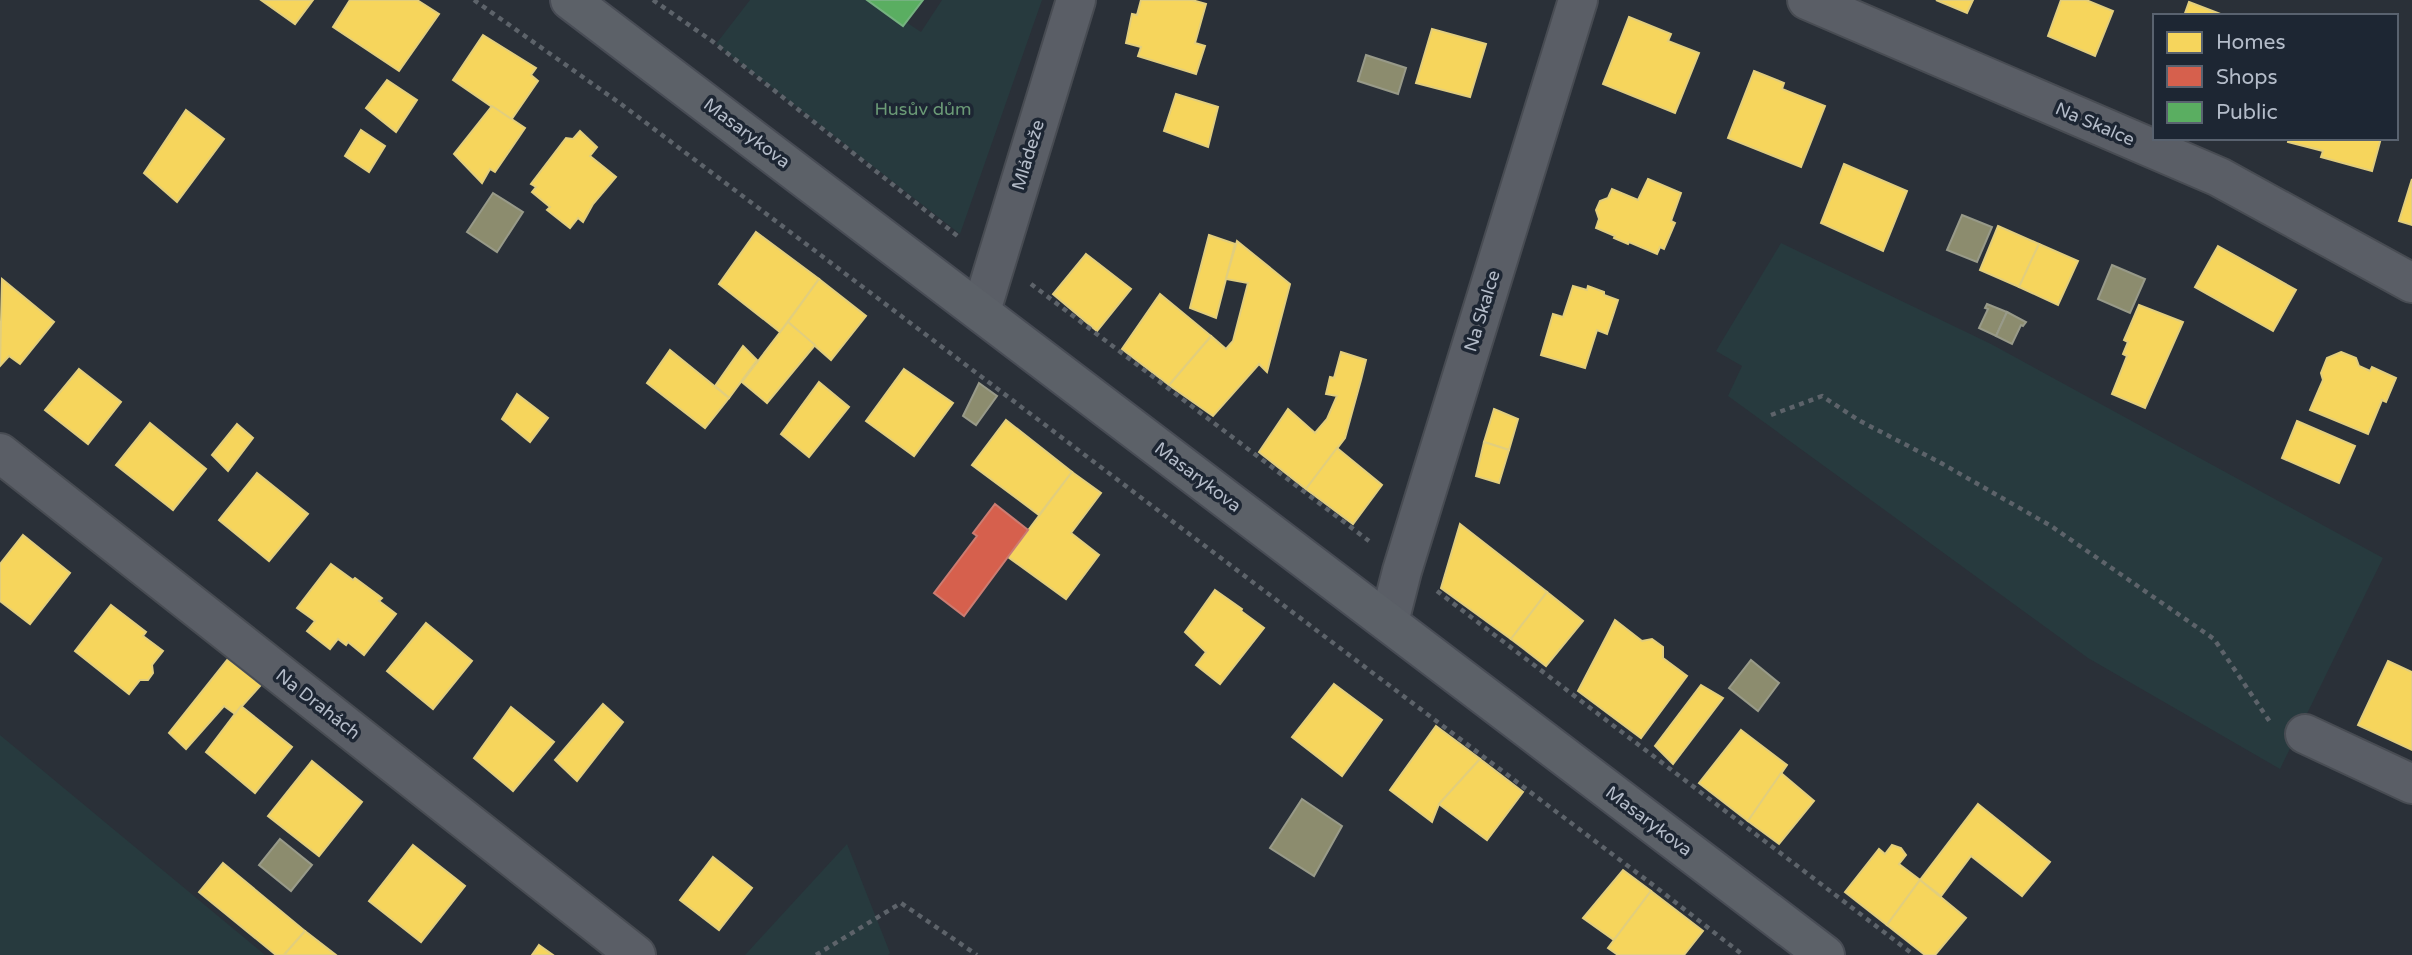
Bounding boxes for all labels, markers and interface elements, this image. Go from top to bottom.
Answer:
legend [2153,14,2398,140]
text: Homes [2216,30,2286,55]
text: Shops [2216,65,2278,90]
street label: Masarykova [699,93,795,173]
street label: Na Skalce [2052,97,2138,151]
park label: Husův dům [875,98,971,120]
text: Public [2216,100,2278,125]
street label: Mládeže [1007,117,1049,193]
street label: Na Skalce [1459,268,1505,354]
street label: Masarykova [1150,437,1246,517]
street label: Na Drahách [271,664,365,744]
street label: Masarykova [1601,781,1697,861]

